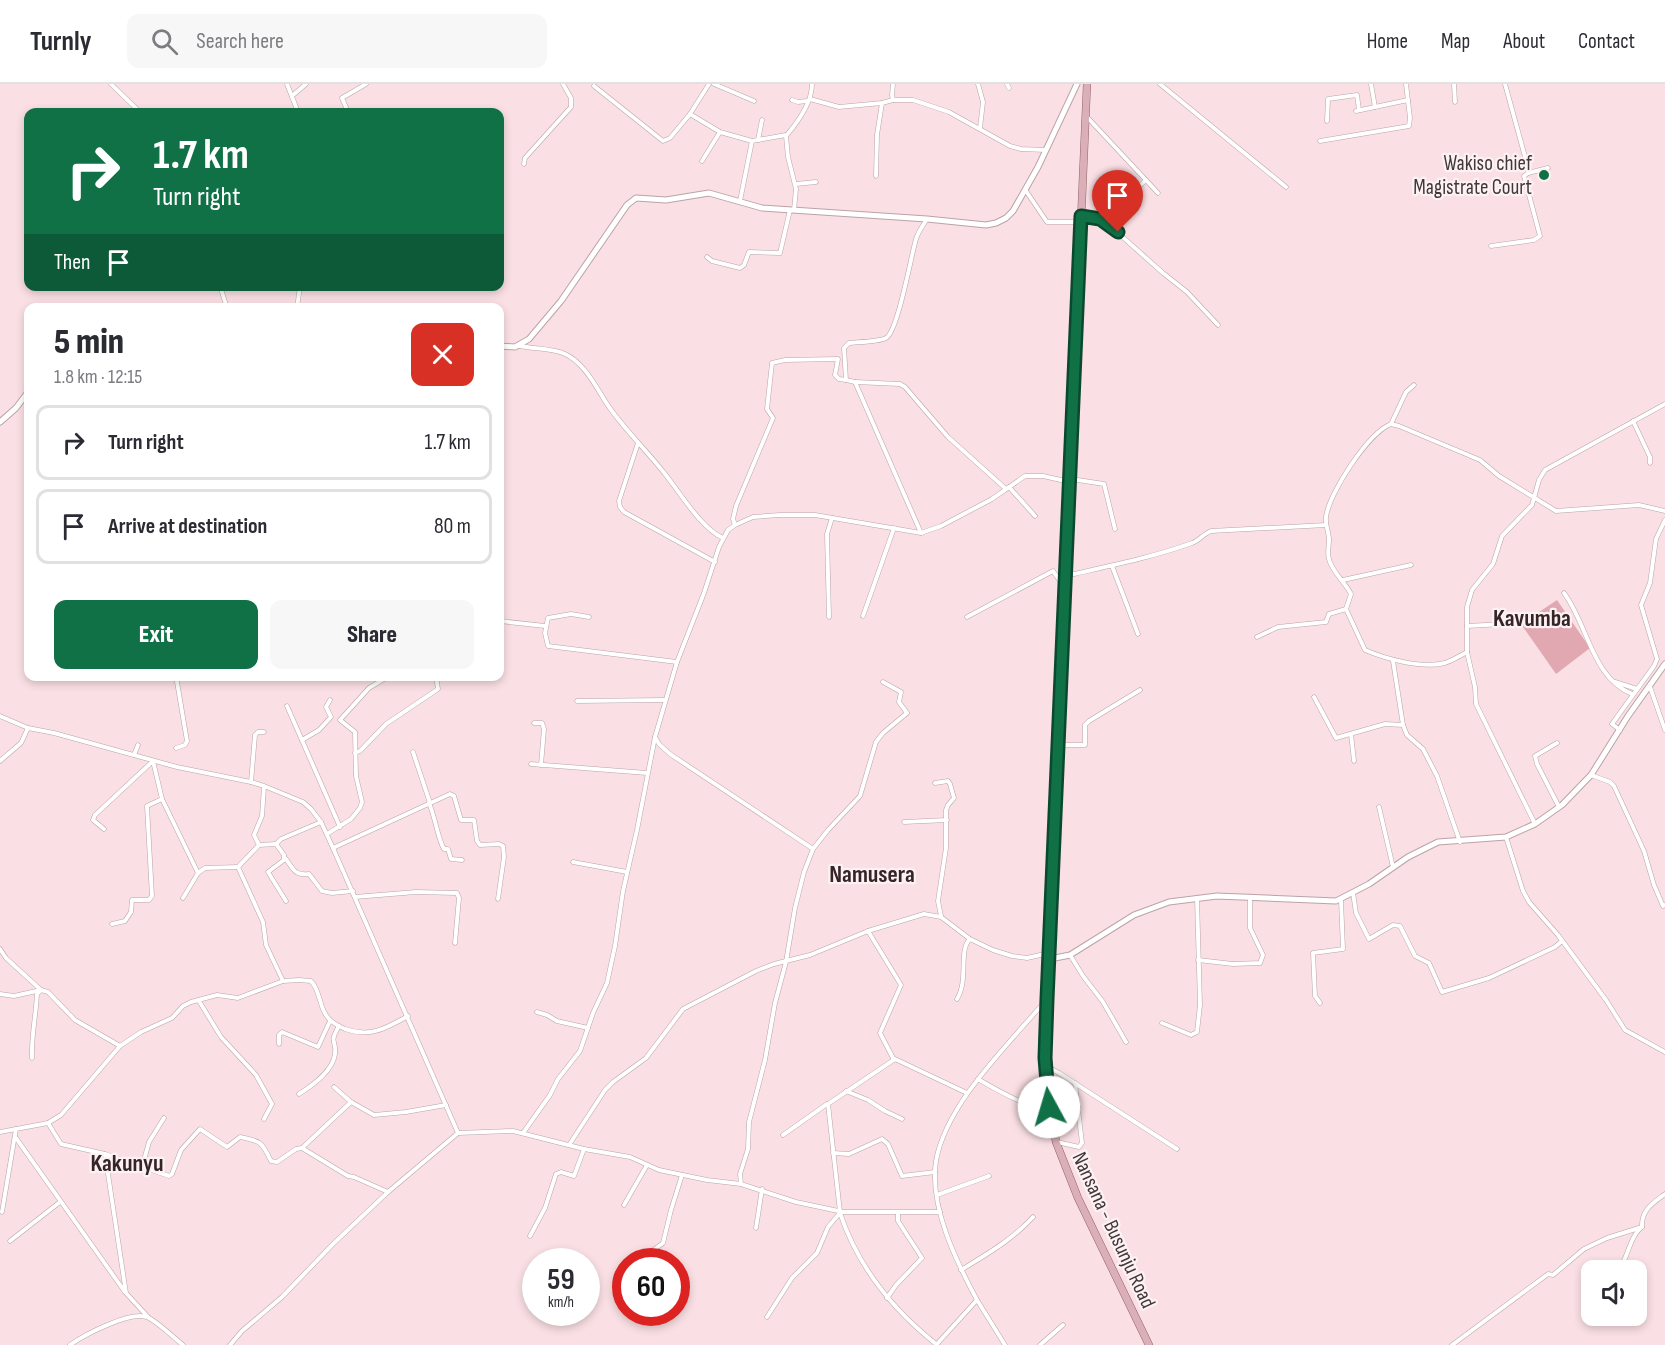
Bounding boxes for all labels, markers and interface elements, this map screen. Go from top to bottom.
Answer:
search box [127,14,547,68]
text: Turnly [30,25,91,58]
icon: search [148,25,181,58]
text: Search here [196,28,284,55]
text: Home [1367,29,1408,54]
text: Map [1441,29,1470,54]
text: About [1503,29,1545,54]
text: Contact [1578,29,1635,54]
text: 1.7 km [153,130,249,181]
icon: right [54,132,132,210]
place label: Wakiso chief Magistrate Court [1413,151,1533,200]
marker: Wakiso chief Magistrate Court [1537,168,1551,182]
pin [1092,170,1143,232]
icon: arrive [1101,179,1134,212]
text: Turn right [153,181,240,213]
icon: arrive [102,246,135,279]
text: Then [54,249,90,276]
text: 5 min [54,321,124,364]
button: close [411,323,474,386]
text: 1.8 km · 12:15 [54,365,142,389]
icon: right [57,426,90,459]
text: Turn right [108,429,184,456]
text: 1.7 km [424,429,471,456]
icon: arrive [57,510,90,543]
text: Arrive at destination [108,513,267,540]
text: 80 m [434,513,471,540]
button: Exit [54,600,258,669]
button: Share [270,600,474,669]
district label: Kavumba [1493,604,1571,633]
district label: Namusera [829,860,915,889]
position arrow [1017,1075,1081,1139]
street label: Nansana - Busunju Road [1066,1148,1161,1312]
district label: Kakunyu [90,1149,164,1178]
speed limit sign: 60 [612,1248,690,1326]
map controls [1581,1260,1647,1326]
button: sound [1581,1260,1647,1326]
text: 59 [547,1262,575,1298]
text: km/h [548,1293,574,1312]

